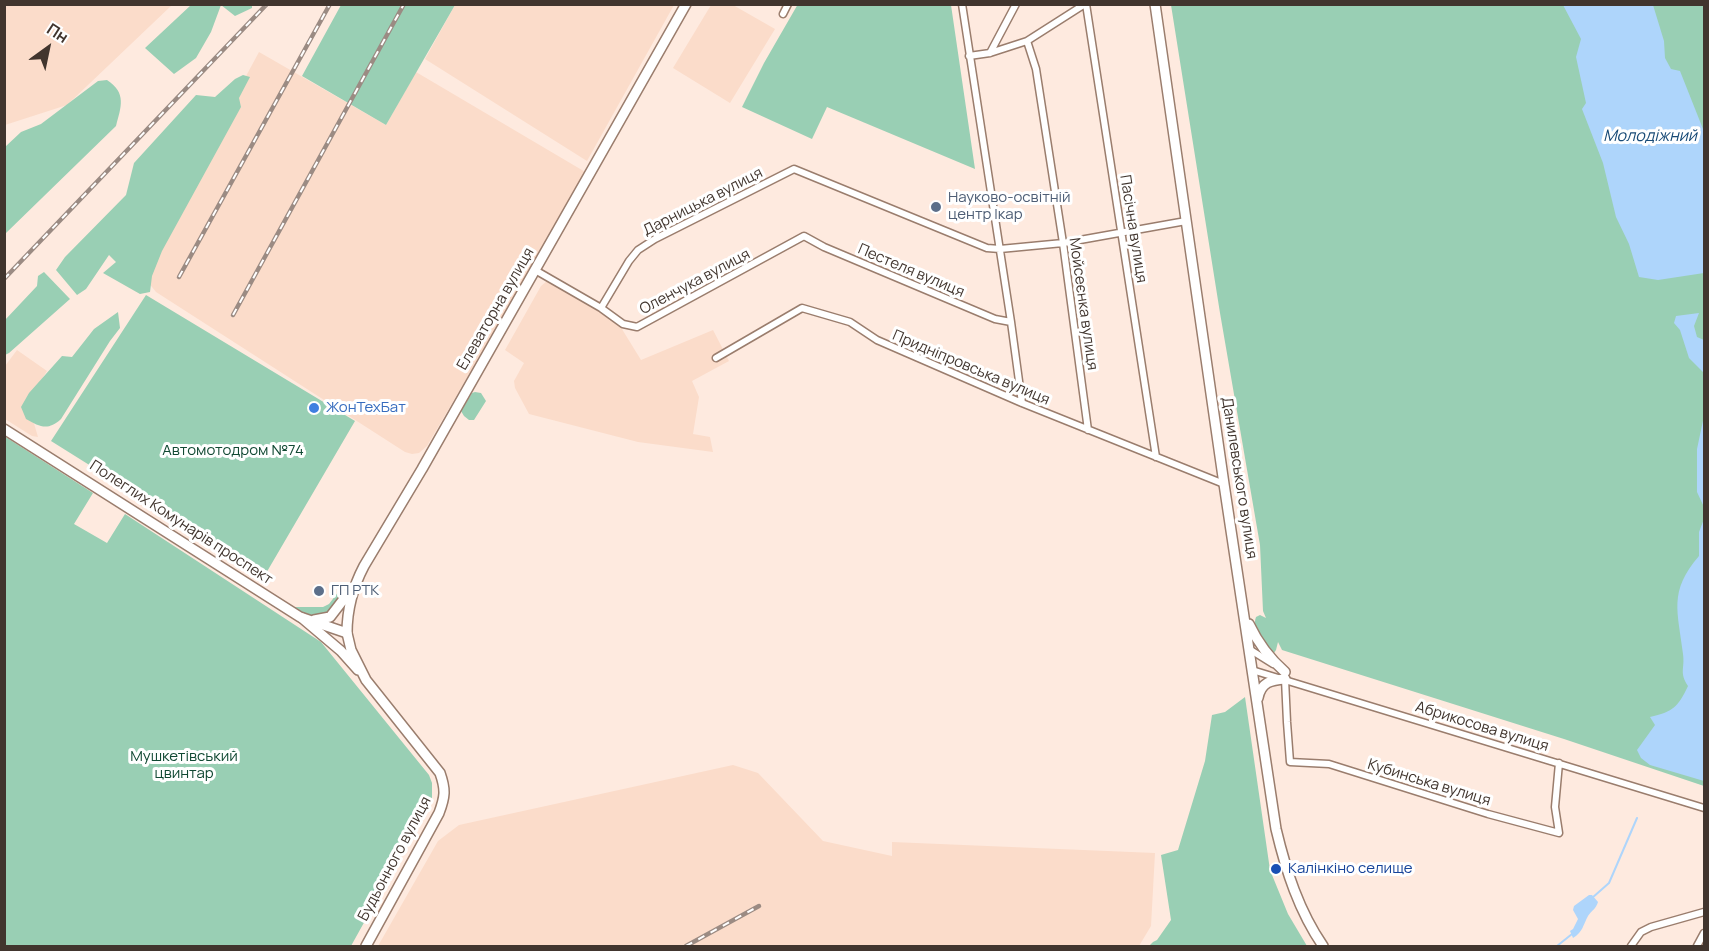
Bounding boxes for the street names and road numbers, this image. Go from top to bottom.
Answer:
street label: Дарницька вулиця [640,164,766,240]
street label: Пасічна вулиця [1116,174,1150,284]
street label: Мойсеєнка вулиця [1065,237,1101,371]
street label: Пестеля вулиця [855,240,967,302]
street label: Елеваторна вулиця [454,245,538,373]
street label: Оленчука вулиця [637,245,753,319]
street label: Придніпровська вулиця [890,327,1052,409]
street label: Данилевського вулиця [1217,396,1261,560]
street label: Полеглих Комунарів проспект [86,457,276,589]
street label: Абрикосова вулиця [1413,698,1551,756]
street label: Кубинська вулиця [1365,756,1493,810]
street label: Будьонного вулиця [355,794,435,924]

